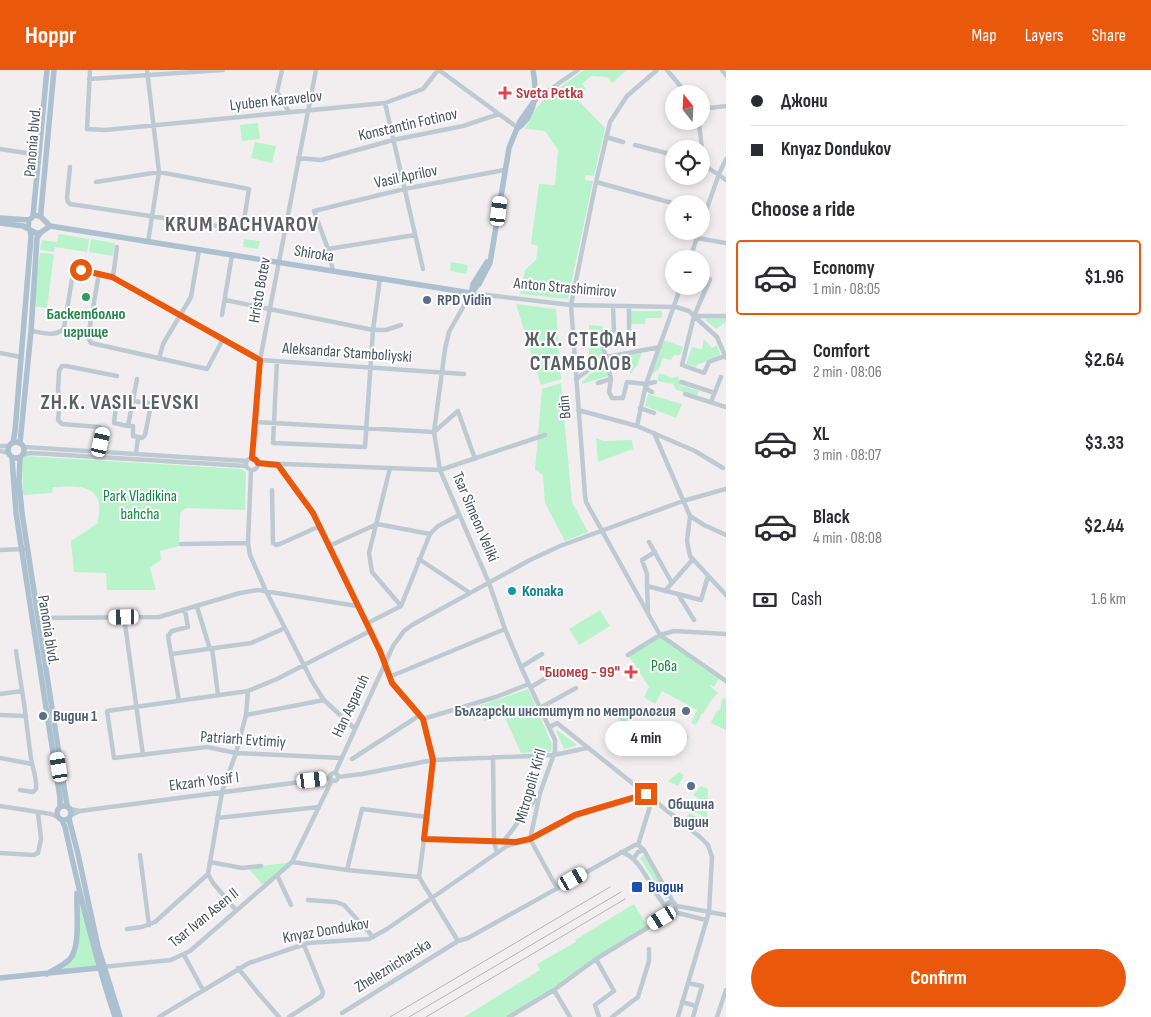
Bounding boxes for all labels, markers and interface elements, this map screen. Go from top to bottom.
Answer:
text: Hoppr [25,21,76,50]
text: Map [972,25,997,46]
text: Layers [1025,25,1064,46]
text: Share [1092,25,1126,46]
place label: Sveta Petka [516,84,583,103]
north arrow [665,85,710,130]
map controls [665,85,710,295]
marker: Sveta Petka [498,86,512,100]
street label: Lyuben Karavelov [229,87,323,115]
text: Джони [781,90,828,113]
street label: Konstantin Fotinov [357,104,459,146]
street label: Panonia blvd. [20,106,46,178]
text: Knyaz Dondukov [781,138,891,161]
button: locate [665,140,710,185]
street label: Vasil Aprilov [373,161,439,193]
car [489,195,508,227]
button: + [665,195,710,240]
text: Choose a ride [751,196,855,223]
district label: KRUM BACHVAROV [165,212,319,237]
street label: Shiroka [293,241,335,267]
button: − [665,250,710,295]
icon: car [753,255,798,300]
street label: Hristo Botev [245,256,275,324]
text: Economy [813,257,875,280]
route start [70,259,92,281]
text: $1.96 [1084,266,1124,289]
street label: Anton Strashimirov [512,274,617,302]
text: 1 min · 08:05 [813,280,880,299]
marker: Баскетболно игрище [80,291,92,303]
place label: RPD Vidin [437,291,491,310]
marker: RPD Vidin [421,294,433,306]
place label: Баскетболно игрище [47,305,125,342]
district label: Ж.К. СТЕФАН СТАМБОЛОВ [525,327,637,376]
icon: car [753,338,798,383]
street label: Aleksandar Stamboliyski [281,339,412,367]
text: Comfort [813,340,870,363]
text: $2.64 [1084,349,1124,372]
text: 2 min · 08:06 [813,363,882,382]
district label: ZH.K. VASIL LEVSKI [40,390,200,415]
street label: Bdin [555,394,575,420]
icon: car [753,421,798,466]
text: XL [813,423,829,446]
car [90,426,111,458]
text: $3.33 [1084,432,1124,455]
text: 3 min · 08:07 [813,446,881,465]
street label: Tsar Simeon Veliki [448,469,502,565]
park label: Park Vladikina bahcha [103,487,177,524]
icon: car [753,504,798,549]
text: Black [813,506,850,529]
text: $2.44 [1084,515,1124,538]
text: 4 min · 08:08 [813,529,882,548]
place label: Konaka [522,582,563,601]
marker: Konaka [506,585,518,597]
icon: cash [751,586,779,614]
text: Cash [791,588,822,611]
text: 1.6 km [1091,590,1126,609]
street label: Panonia blvd. [33,594,63,666]
car [108,609,139,625]
park label: Рова [651,657,677,676]
place label: "Биомед - 99" [539,663,620,682]
marker: "Биомед - 99" [624,665,638,679]
street label: Han Asparuh [328,672,374,740]
place label: Български институт по метрология [455,702,676,721]
marker: Български институт по метрология [680,705,692,717]
place label: Видин 1 [53,707,98,726]
marker: Видин 1 [37,710,49,722]
callout: 4 min [605,722,687,756]
street label: Patriarh Evtimiy [200,728,286,752]
text: 4 min [631,729,661,748]
street label: Mitropolit Kiril [511,747,551,825]
car [49,751,68,783]
street label: Ekzarh Yosif I [168,768,240,796]
car [296,771,327,789]
marker: Община Видин [685,780,697,792]
route end [635,783,657,805]
place label: Община Видин [668,795,714,832]
car [556,865,589,893]
place label: Видин [648,878,684,897]
marker: Видин [630,880,644,894]
street label: Tsar Ivan Asen II [165,884,243,952]
car [645,904,678,932]
street label: Knyaz Dondukov [281,914,371,948]
street label: Zheleznicharska [351,935,435,997]
button: Confirm [751,949,1126,1007]

